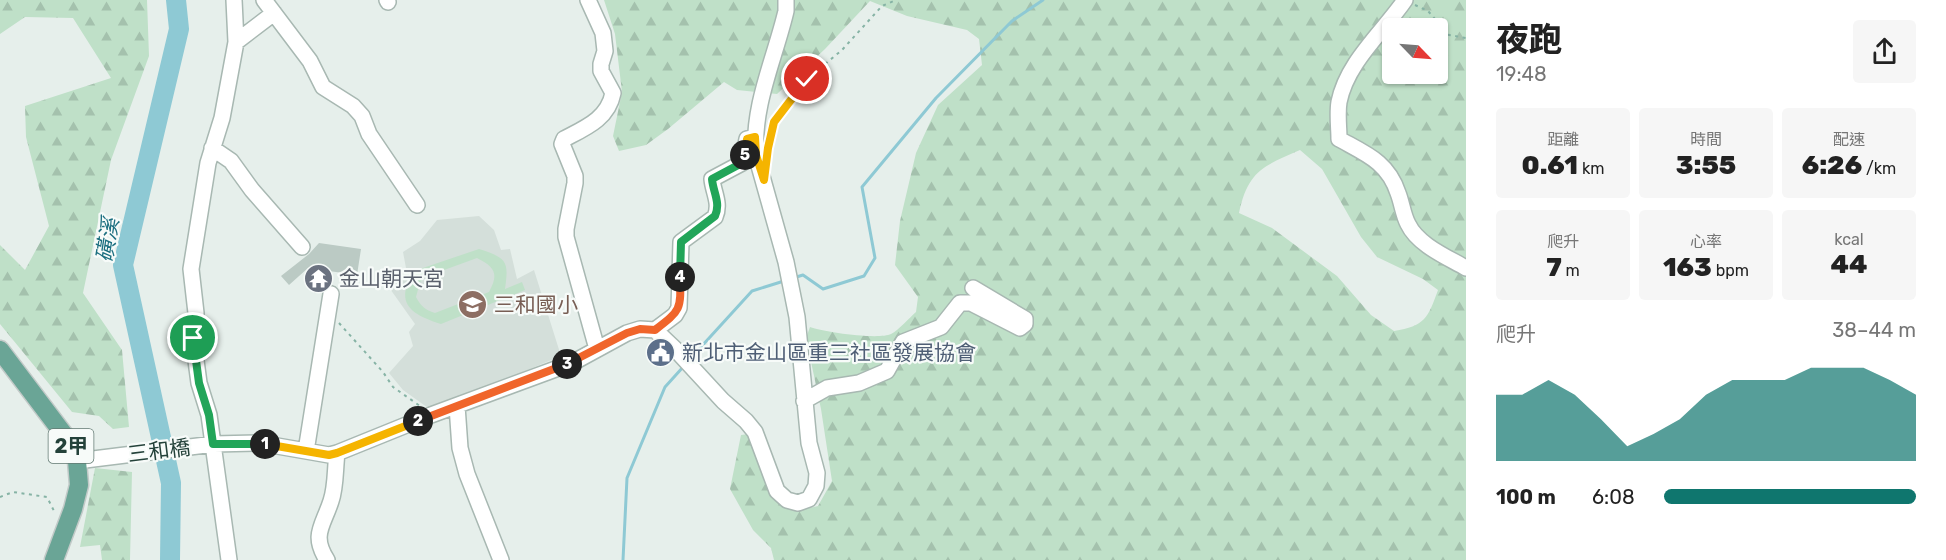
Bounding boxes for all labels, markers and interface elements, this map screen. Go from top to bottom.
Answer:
north arrow [1382,18,1448,84]
map controls [1382,18,1448,84]
text: 夜跑 [1496,20,1562,59]
button: share [1853,20,1916,83]
pin [781,53,832,104]
icon: check [790,62,823,95]
text: 19:48 [1496,62,1547,86]
text: 距離 [1547,130,1579,149]
text: 時間 [1690,130,1722,149]
text: 配速 [1833,130,1865,149]
pin: 5 [730,140,760,170]
text: 5 [740,145,750,164]
text: 0.61 [1522,150,1578,181]
text: 3:55 [1676,150,1736,181]
text: 6:26 [1802,150,1862,181]
text: km [1578,159,1604,178]
text: /km [1862,159,1896,178]
water label: 磺溪 [91,213,125,264]
text: kcal [1834,230,1864,249]
text: 爬升 [1547,232,1579,251]
text: 心率 [1690,232,1722,251]
text: 44 [1831,249,1867,280]
text: 7 [1546,252,1562,283]
text: 163 [1663,252,1712,283]
text: m [1562,261,1580,280]
text: bpm [1712,261,1749,280]
pin: 4 [665,262,695,292]
temple icon: 金山朝天宮 [302,263,334,295]
place label: 金山朝天宮 [339,266,444,291]
text: 4 [675,267,685,286]
school or university icon: 三和國小 [457,289,489,321]
place label: 三和國小 [494,292,578,317]
pin [167,312,218,363]
text: 38–44 m [1832,318,1916,342]
icon: arrive [176,321,209,354]
text: 爬升 [1496,322,1536,346]
public building icon: 新北市金山區重三社區發展協會 [645,337,677,369]
place label: 新北市金山區重三社區發展協會 [682,340,976,365]
pin: 3 [552,349,582,379]
text: 3 [562,354,572,373]
pin: 2 [403,406,433,436]
text: 2 [413,411,423,430]
road number: 2甲 [48,429,94,463]
pin: 1 [250,429,280,459]
street label: 三和橋 [126,434,192,467]
text: 1 [261,434,269,453]
text: 100 m [1496,485,1556,509]
text: 6:08 [1592,485,1635,509]

